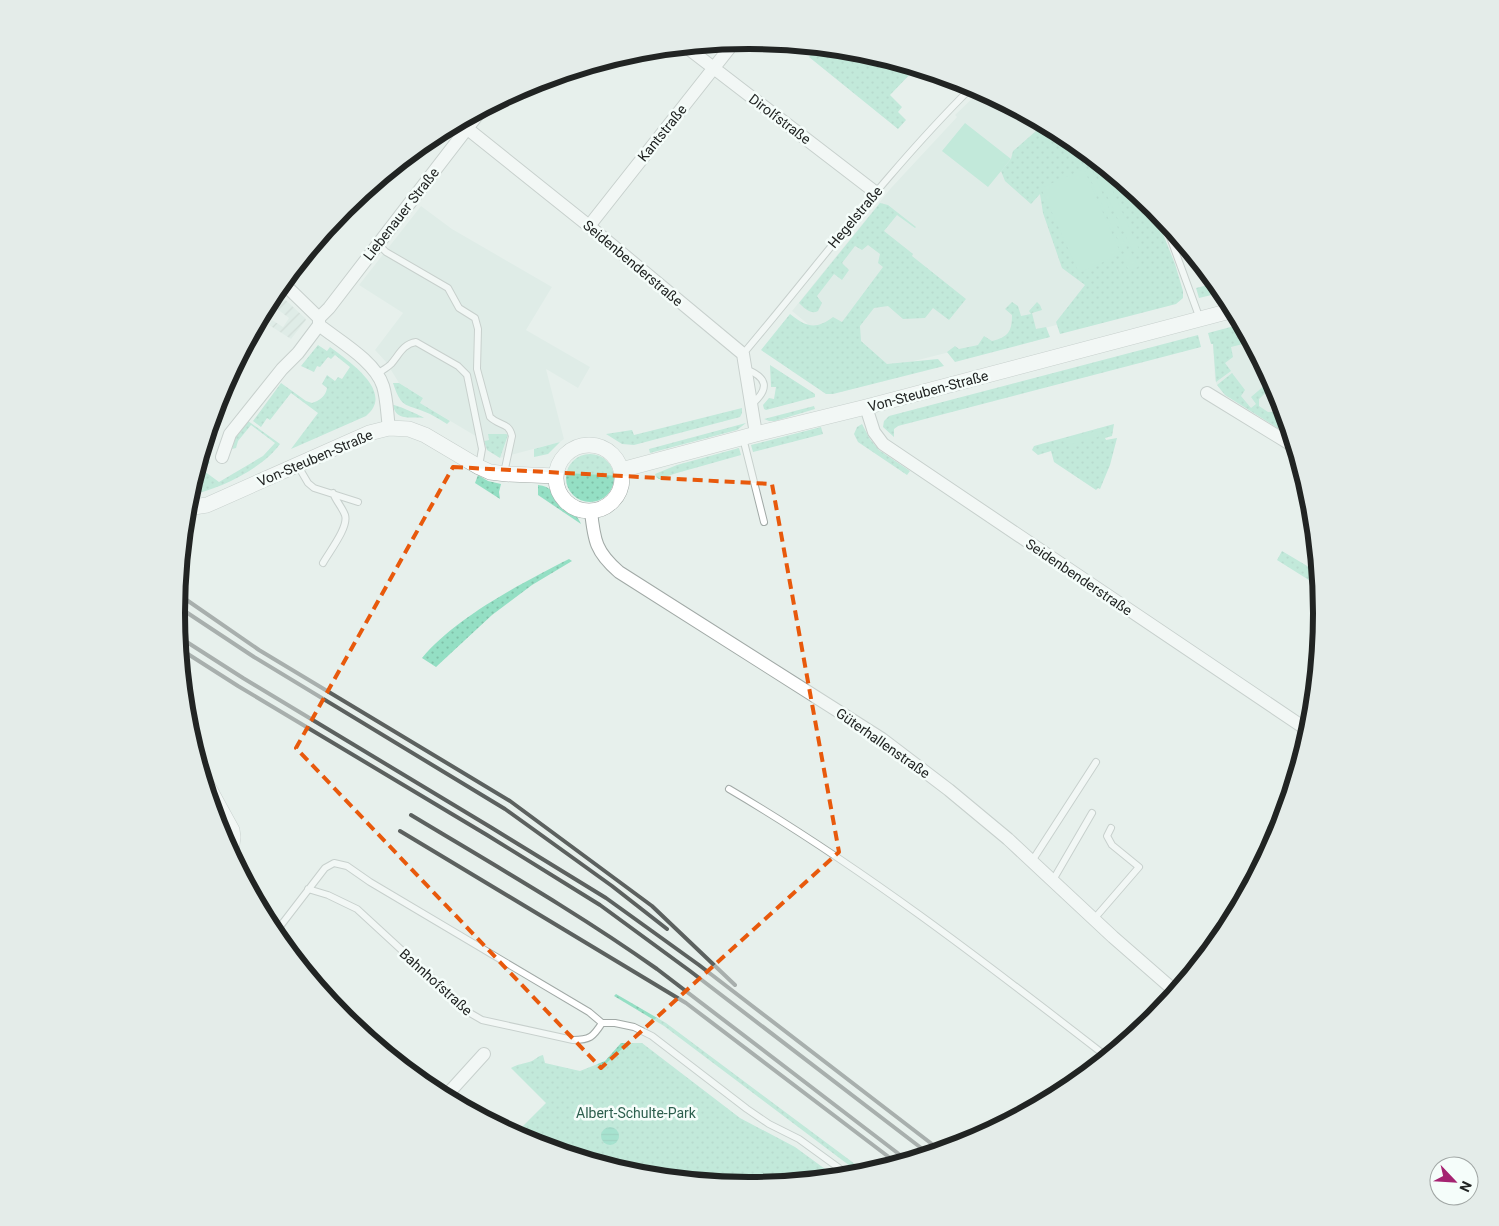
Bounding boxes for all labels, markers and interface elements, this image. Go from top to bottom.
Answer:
street label: Dirolfstraße [746,91,814,147]
street label: Kantstraße [634,101,690,165]
street label: Liebenauer Straße [360,165,442,263]
street label: Hegelstraße [825,183,885,251]
street label: Seidenbenderstraße [580,217,686,309]
street label: Von-Steuben-Straße [866,367,990,415]
street label: Von-Steuben-Straße [255,426,375,490]
street label: Seidenbenderstraße [1023,535,1135,619]
street label: Güterhallenstraße [833,705,933,781]
street label: Bahnhofstraße [396,945,476,1019]
park label: Albert-Schulte-Park [576,1105,697,1121]
north arrow [1429,1156,1479,1206]
text: N [1456,1179,1475,1194]

